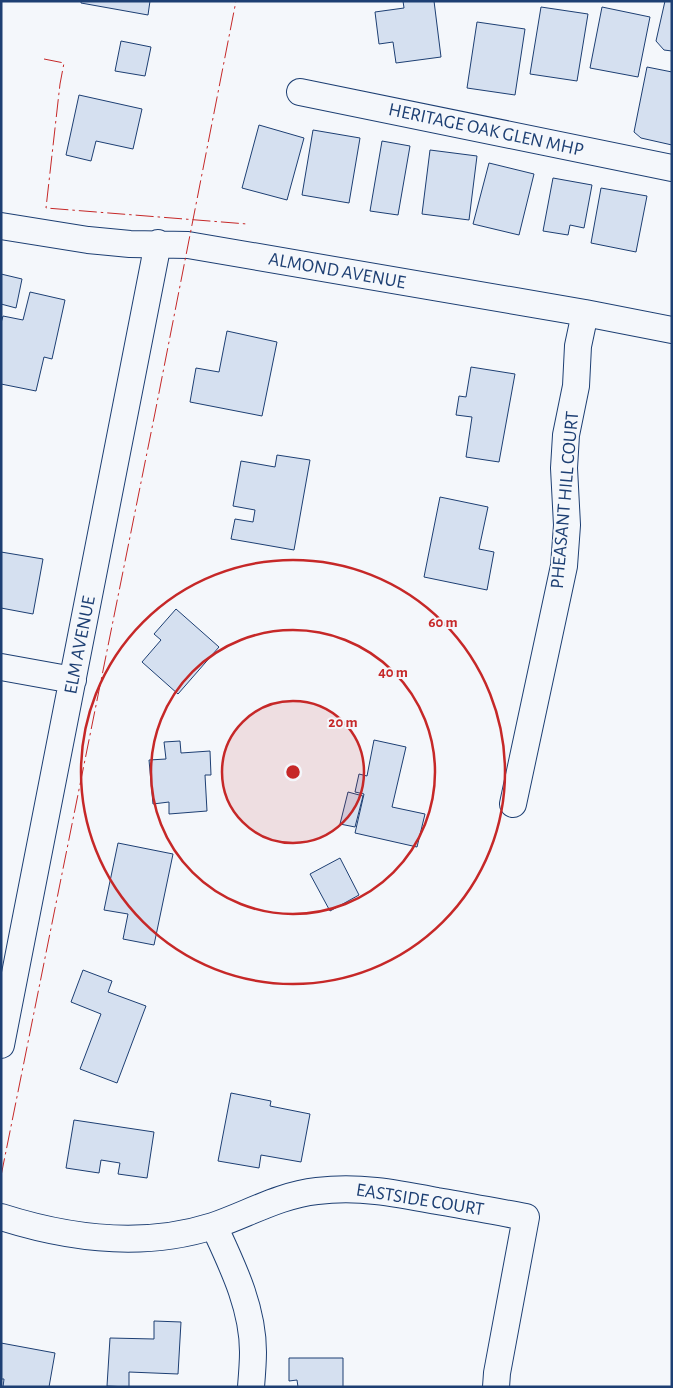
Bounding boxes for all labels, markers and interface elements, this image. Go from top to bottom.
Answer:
street label: HERITAGE OAK GLEN MHP [387,100,585,160]
street label: ALMOND AVENUE [267,250,407,292]
street label: PHEASANT HILL COURT [548,410,582,590]
street label: ELM AVENUE [61,594,99,696]
text: 60 m [428,615,458,630]
text: 40 m [378,665,408,680]
text: 20 m [328,715,358,730]
centre of rings [284,763,302,781]
street label: EASTSIDE COURT [355,1180,485,1220]

